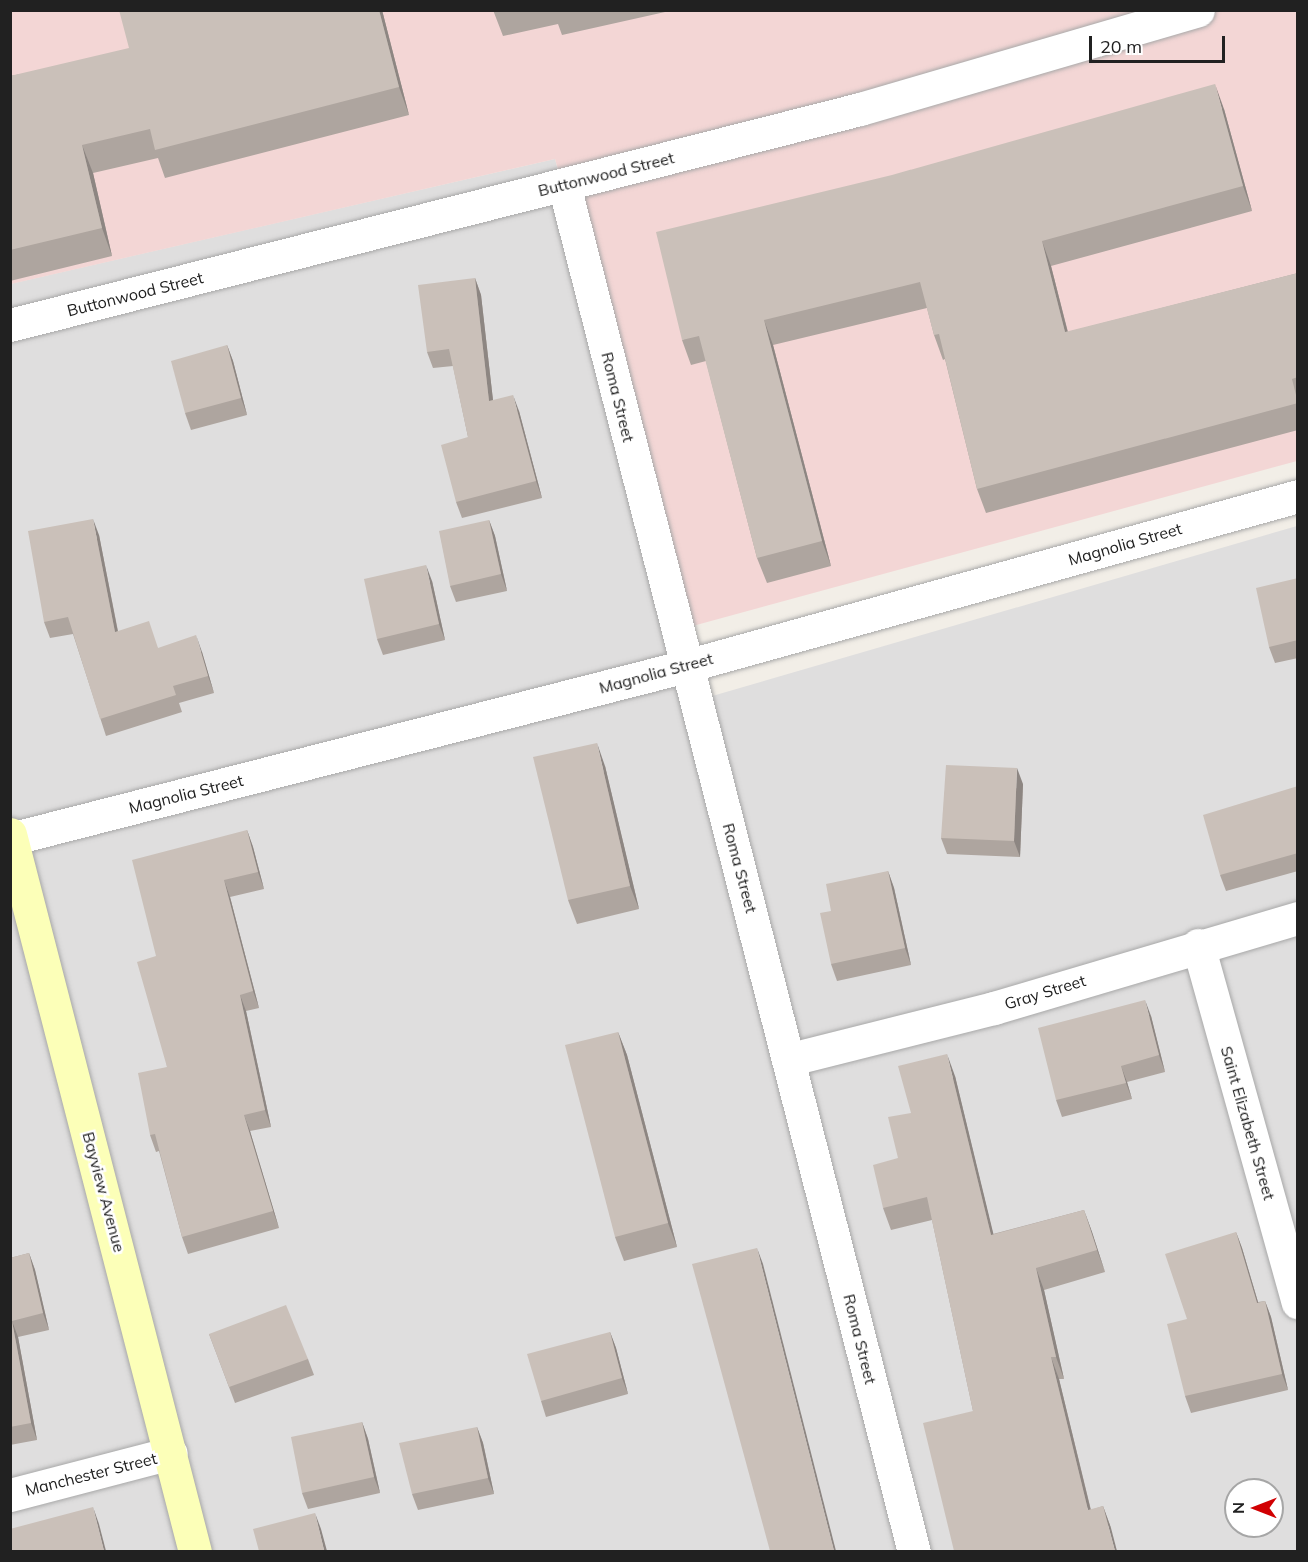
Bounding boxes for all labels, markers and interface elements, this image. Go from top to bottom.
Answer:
scale bar [1092,24,1228,62]
text: 20 m [1100,35,1142,58]
street label: Buttonwood Street [536,148,676,200]
street label: Buttonwood Street [65,268,205,320]
street label: Roma Street [598,350,638,444]
street label: Magnolia Street [1066,519,1184,569]
street label: Magnolia Street [597,649,715,697]
street label: Magnolia Street [127,771,245,817]
street label: Roma Street [719,821,761,915]
street label: Gray Street [1002,971,1088,1013]
street label: Saint Elizabeth Street [1217,1044,1279,1202]
street label: Bayview Avenue [79,1130,129,1254]
street label: Roma Street [840,1292,880,1386]
street label: Manchester Street [23,1448,159,1500]
north arrow [1224,1478,1284,1538]
text: N [1228,1502,1248,1514]

